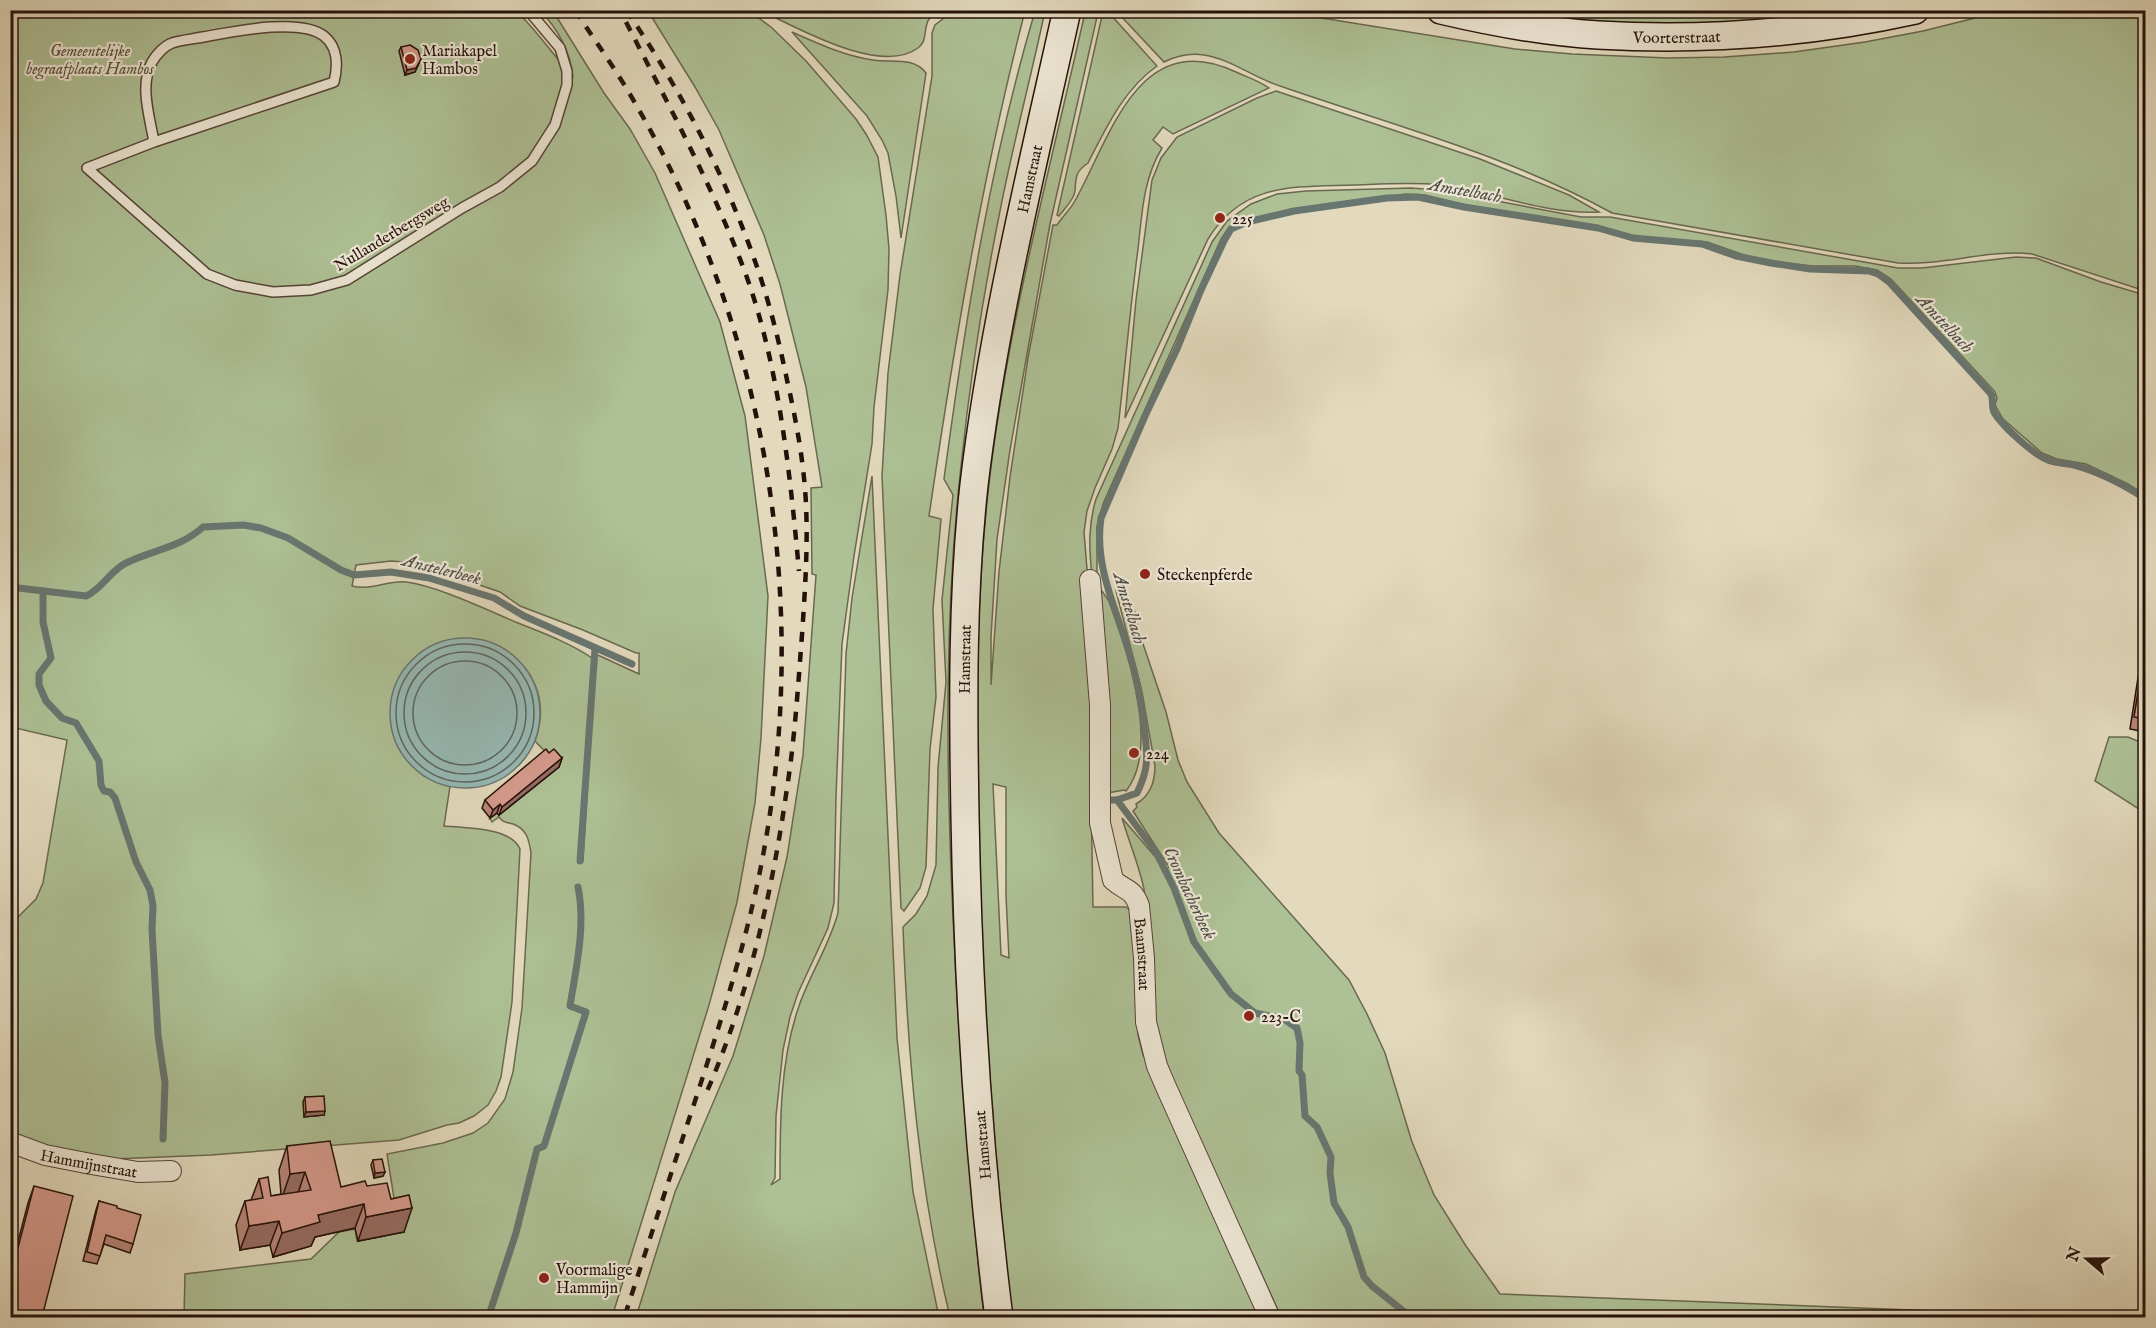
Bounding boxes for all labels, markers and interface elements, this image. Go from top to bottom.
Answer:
street label: Voorterstraat [1632,28,1722,49]
park label: Gemeentelijke begraafplaats Hambos [26,42,154,80]
place label: Mariakapel Hambos [422,42,498,80]
marker: Mariakapel Hambos [403,52,417,66]
street label: Hamstraat [1014,143,1048,215]
water label: Amstelbach [1424,173,1504,209]
street label: Nullanderbergsweg [331,192,453,277]
place label: 225 [1232,210,1253,230]
marker: 225 [1213,211,1227,225]
water label: Amstelbach [1909,288,1978,359]
water label: Anstelerbeek [398,549,483,591]
place label: Steckenpferde [1157,566,1253,586]
marker: Steckenpferde [1138,567,1152,581]
water label: Amstelbach [1106,568,1150,648]
street label: Hamstraat [956,624,977,694]
place label: 224 [1146,745,1169,765]
marker: 224 [1127,746,1141,760]
water label: Crombacherbeek [1157,843,1220,944]
street label: Baamstraat [1128,917,1153,992]
place label: 223-C [1261,1008,1301,1028]
marker: 223-C [1242,1009,1256,1023]
street label: Hamstraat [971,1109,997,1180]
street label: Hammijnstraat [38,1146,139,1184]
north arrow [2057,1229,2117,1289]
text: N [2063,1244,2087,1265]
place label: Voormalige Hammijn [555,1261,633,1299]
marker: Voormalige Hammijn [537,1271,551,1285]

